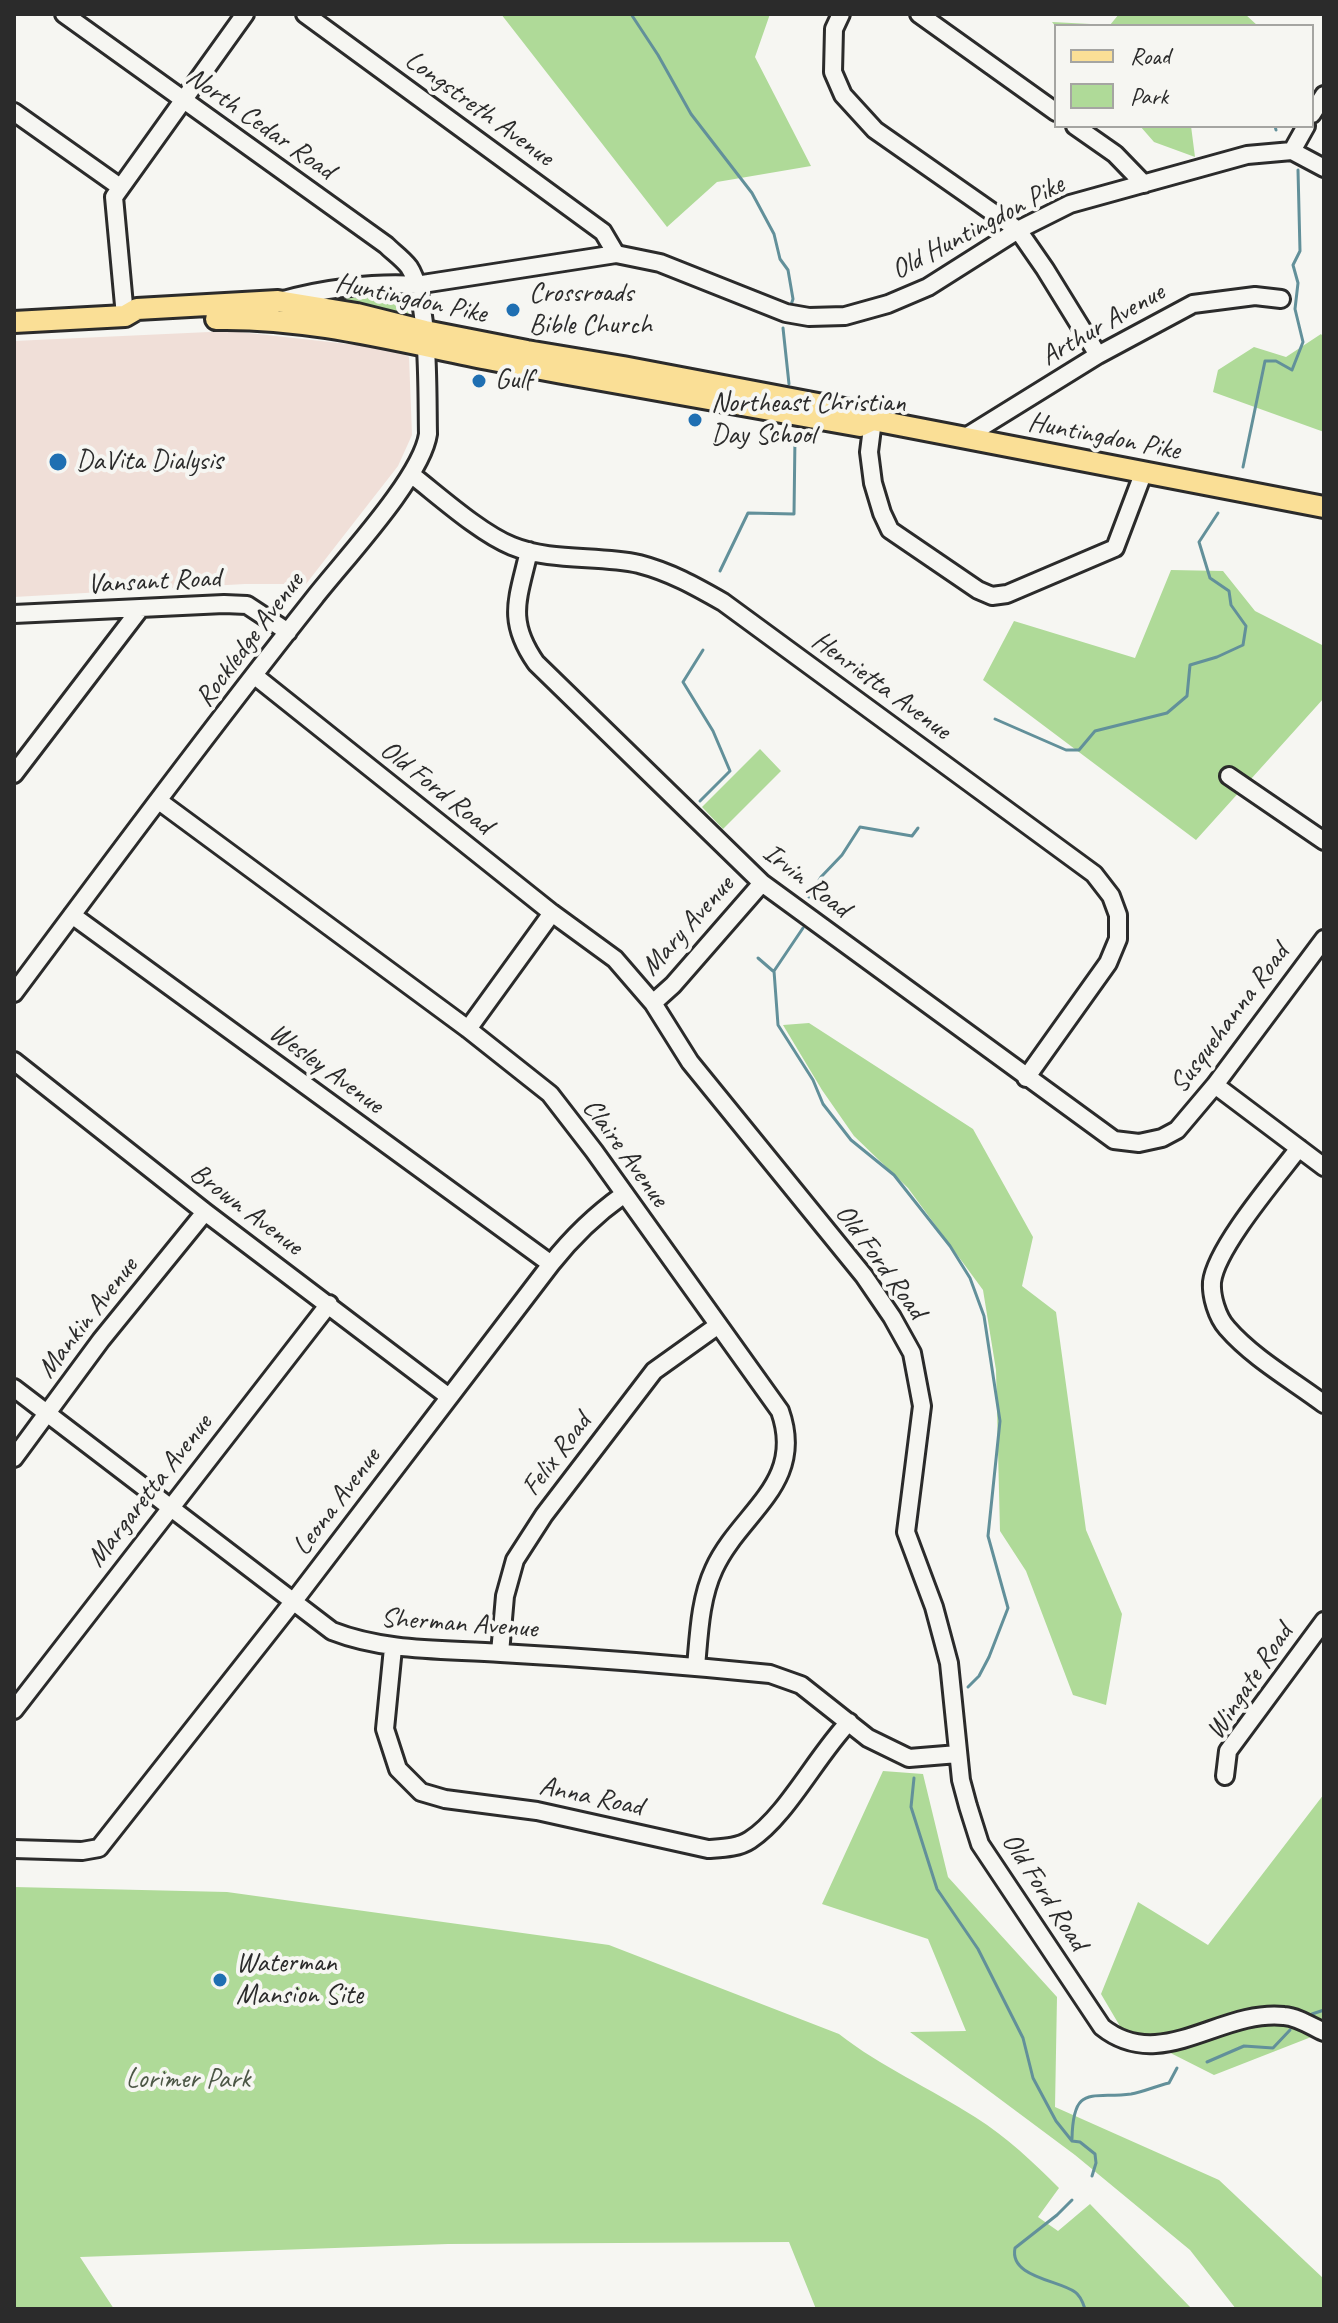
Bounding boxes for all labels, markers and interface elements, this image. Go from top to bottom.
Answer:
legend [1054,24,1314,128]
text: Road [1130,41,1170,71]
street label: Longstreth Avenue [398,44,560,174]
street label: North Cedar Road [179,60,341,188]
text: Park [1130,81,1168,111]
street label: Old Huntingdon Pike [886,168,1070,288]
street label: Huntingdon Pike [332,267,490,331]
street label: Arthur Avenue [1035,276,1171,374]
place label: Crossroads Bible Church [529,277,652,343]
marker: Crossroads Bible Church [504,301,522,319]
place label: Gulf [495,364,532,398]
marker: Gulf [470,372,488,390]
place label: Northeast Christian Day School [711,387,906,453]
street label: Huntingdon Pike [1025,406,1183,468]
marker: Northeast Christian Day School [686,411,704,429]
place label: DaVita Dialysis [76,445,223,479]
marker: DaVita Dialysis [47,451,69,473]
street label: Vansant Road [86,562,222,602]
street label: Rockledge Avenue [188,566,312,714]
street label: Henrietta Avenue [805,624,957,748]
street label: Old Ford Road [373,734,499,842]
street label: Irvin Road [756,836,856,926]
street label: Mary Avenue [634,869,742,983]
street label: Susquehanna Road [1163,938,1297,1100]
street label: Wesley Avenue [262,1016,390,1122]
street label: Claire Avenue [574,1092,676,1214]
street label: Brown Avenue [183,1157,309,1263]
street label: Old Ford Road [827,1198,933,1326]
street label: Mankin Avenue [30,1251,146,1385]
street label: Felix Road [515,1407,599,1503]
street label: Margaretta Avenue [80,1408,220,1574]
street label: Leona Avenue [286,1442,388,1562]
street label: Sherman Avenue [380,1602,538,1646]
street label: Wingate Road [1199,1618,1301,1746]
street label: Anna Road [536,1770,646,1824]
street label: Old Ford Road [993,1827,1095,1957]
place label: Waterman Mansion Site [236,1947,363,2013]
marker: Waterman Mansion Site [211,1971,229,1989]
park label: Lorimer Park [126,2063,250,2097]

